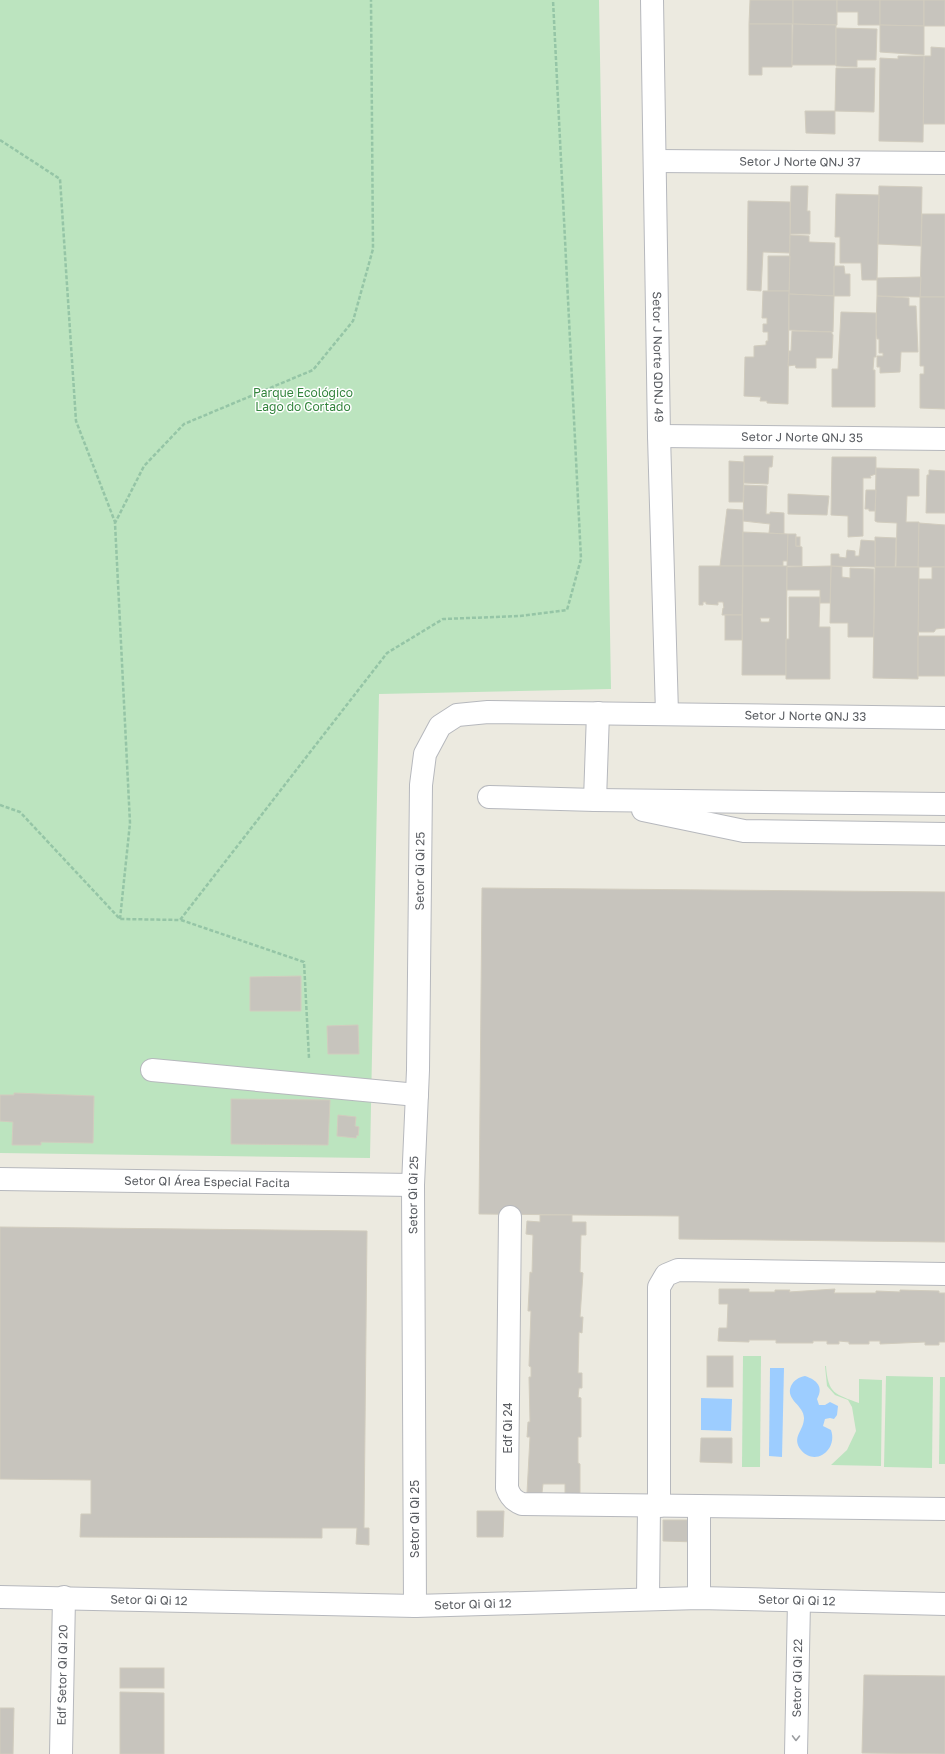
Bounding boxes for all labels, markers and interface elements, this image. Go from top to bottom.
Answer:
street label: Setor J Norte QNJ 37 [739,154,861,169]
street label: Setor J Norte QDNJ 49 [650,291,667,422]
park label: Parque Ecológico Lago do Cortado [253,385,353,414]
street label: Setor J Norte QNJ 35 [741,429,863,445]
street label: Setor J Norte QNJ 33 [744,707,866,724]
street label: Setor Qi Qi 25 [412,832,428,910]
street label: Setor Qi Qi 25 [405,1155,421,1234]
street label: Setor QI Área Especial Facita [124,1173,290,1190]
street label: Edf Qi 24 [500,1402,515,1454]
street label: Setor Qi Qi 25 [407,1480,422,1558]
street label: Setor Qi Qi 12 [110,1591,188,1608]
street label: Setor Qi Qi 12 [758,1591,836,1608]
street label: Setor Qi Qi 12 [434,1595,512,1612]
street label: Edf Setor Qi Qi 20 [54,1624,70,1726]
street label: Setor Qi Qi 22 [789,1639,805,1717]
one-way arrow [792,1735,800,1741]

